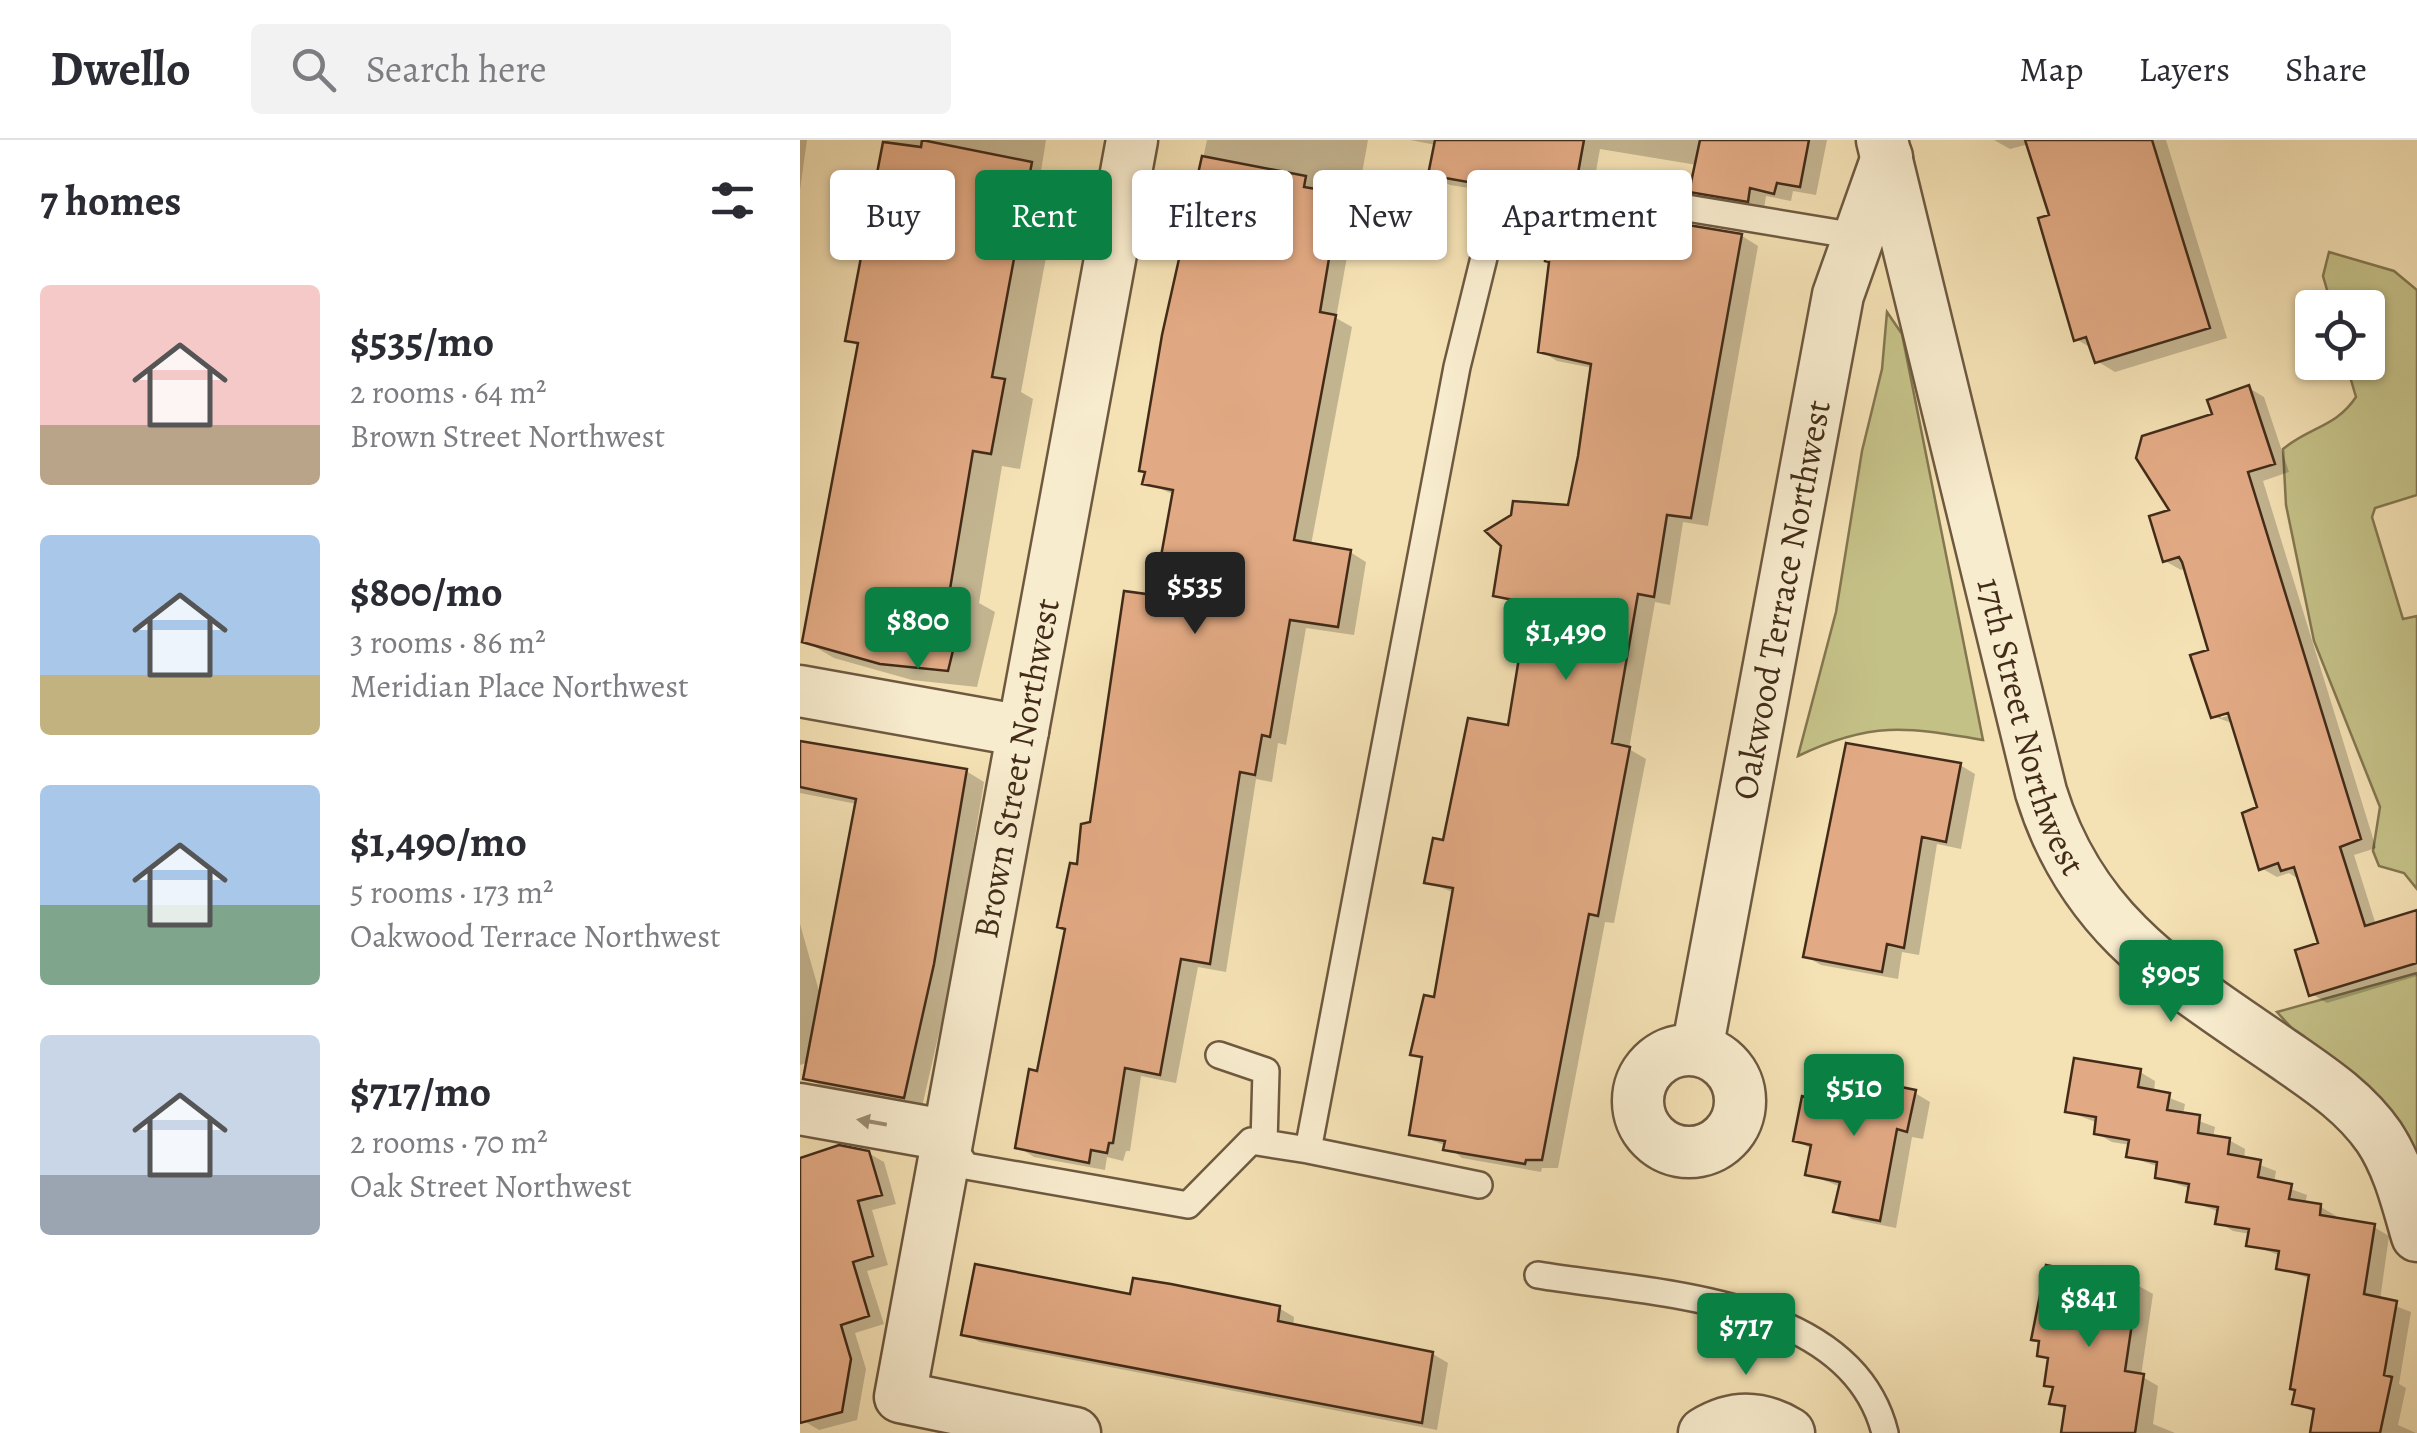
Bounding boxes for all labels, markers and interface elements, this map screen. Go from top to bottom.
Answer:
search box [251,24,951,114]
text: Dwello [50,36,191,102]
icon: search [286,42,341,97]
text: Search here [366,43,546,95]
text: Map [2019,45,2083,93]
text: Layers [2138,45,2230,93]
text: Share [2285,45,2367,93]
chip: Buy [830,170,955,260]
chip: Rent [975,170,1112,260]
chip: Filters [1132,170,1293,260]
chip: New [1313,170,1447,260]
chip: Apartment [1467,170,1692,260]
text: 7 homes [40,172,181,229]
icon: filters [705,173,760,228]
map controls [2295,290,2385,380]
button: locate [2295,290,2385,380]
text: $535/mo [350,313,494,370]
icon: home [120,325,240,445]
text: 2 rooms · 64 m² [350,370,547,414]
street label: Oakwood Terrace Northwest [1720,396,1842,803]
text: Brown Street Northwest [350,414,665,458]
pin: $535 [1136,552,1254,637]
text: $535 [1167,562,1223,606]
text: $800/mo [350,563,503,620]
street label: 17th Street Northwest [1966,573,2097,884]
icon: home [120,575,240,695]
pin: $800 [859,587,977,672]
street label: Brown Street Northwest [961,594,1071,942]
text: $800 [887,597,949,641]
pin: $1,490 [1485,598,1647,683]
text: $1,490 [1526,608,1606,652]
text: 3 rooms · 86 m² [350,620,546,664]
text: Meridian Place Northwest [350,664,689,708]
text: $1,490/mo [350,813,527,870]
icon: home [120,825,240,945]
text: 5 rooms · 173 m² [350,870,554,914]
text: Oakwood Terrace Northwest [350,914,721,958]
pin: $905 [2112,940,2230,1025]
text: $905 [2141,950,2201,994]
pin: $510 [1795,1054,1913,1139]
text: $717/mo [350,1063,491,1120]
text: $510 [1826,1064,1882,1108]
icon: home [120,1075,240,1195]
one-way arrow [856,1114,888,1129]
text: 2 rooms · 70 m² [350,1120,548,1164]
text: Oak Street Northwest [350,1164,632,1208]
pin: $841 [2030,1265,2148,1350]
text: $841 [2061,1275,2117,1319]
pin: $717 [1687,1293,1805,1378]
text: $717 [1719,1303,1773,1347]

